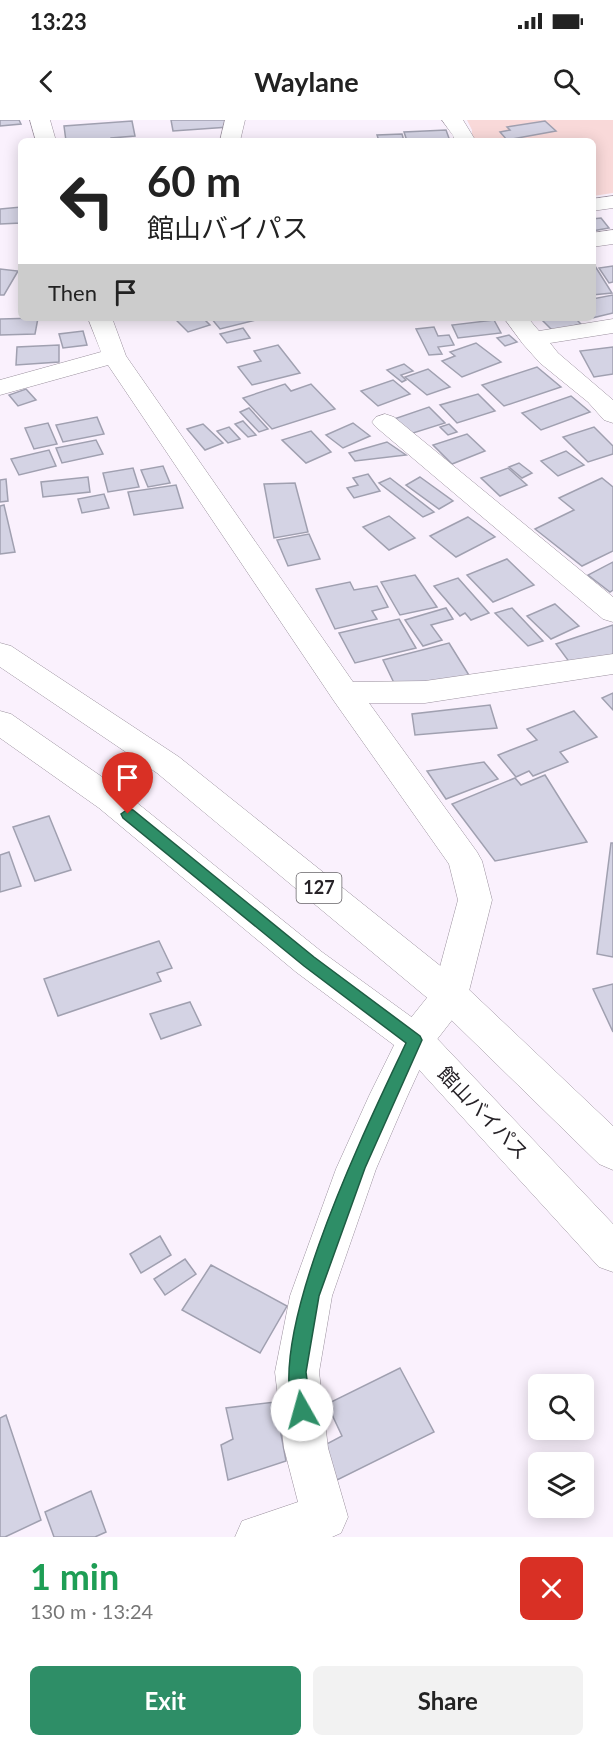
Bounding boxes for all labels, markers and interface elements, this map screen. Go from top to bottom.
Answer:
text: 13:23 [30,8,87,35]
icon: back [30,65,63,98]
text: Waylane [254,65,359,98]
icon: search [550,65,583,98]
text: 60 m [147,156,241,206]
icon: left [48,162,126,240]
text: 館山バイパス [147,211,308,244]
icon: arrive [109,276,142,309]
text: Then [48,279,97,306]
pin [102,752,153,814]
icon: arrive [111,761,144,794]
road number: 127 [296,873,342,903]
street label: 館山バイパス [434,1061,534,1164]
map controls [528,1374,594,1518]
button: search [528,1374,594,1440]
position arrow [270,1378,334,1442]
button: layers [528,1452,594,1518]
text: 1 min [30,1554,119,1598]
button: close [520,1557,583,1620]
text: 130 m · 13:24 [30,1599,153,1623]
button: Exit [30,1666,301,1735]
button: Share [313,1666,583,1735]

